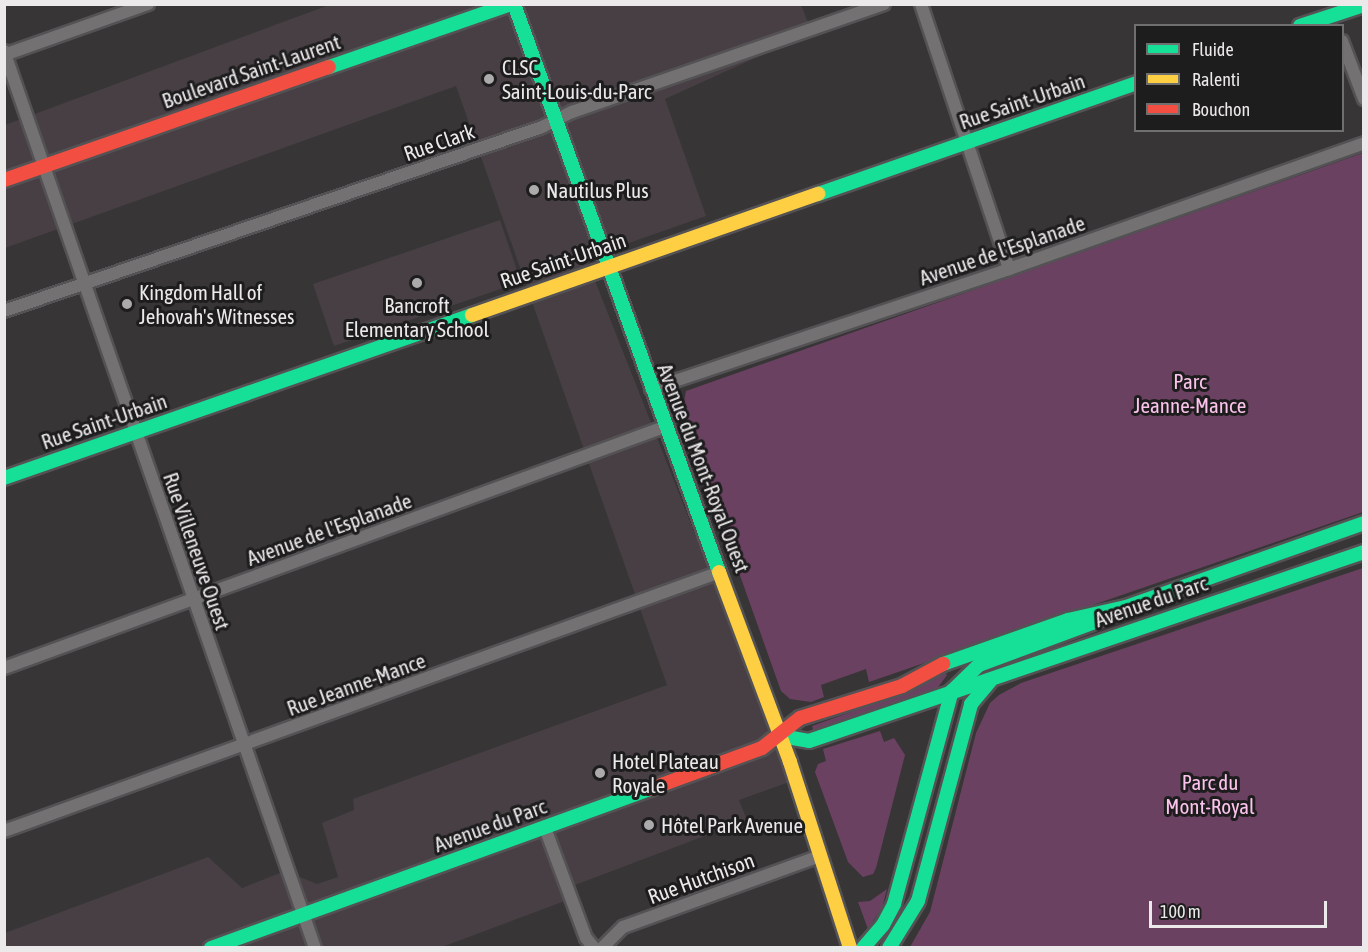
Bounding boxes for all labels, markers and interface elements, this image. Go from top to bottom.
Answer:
legend [1134,24,1344,132]
street label: Boulevard Saint-Laurent [159,29,343,113]
text: Fluide [1192,39,1234,60]
place label: CLSC Saint-Louis-du-Parc [502,54,651,104]
street label: Rue Saint-Urbain [956,68,1088,134]
text: Ralenti [1192,69,1240,90]
marker: CLSC Saint-Louis-du-Parc [480,70,498,88]
text: Bouchon [1192,99,1250,120]
street label: Rue Clark [400,118,478,166]
place label: Nautilus Plus [546,177,649,203]
marker: Nautilus Plus [527,183,541,197]
street label: Avenue de l'Esplanade [916,210,1088,290]
street label: Rue Saint-Urbain [497,227,629,293]
marker: Bancroft Elementary School [410,276,424,290]
place label: Kingdom Hall of Jehovah's Witnesses [139,279,294,329]
place label: Bancroft Elementary School [345,292,489,342]
marker: Kingdom Hall of Jehovah's Witnesses [120,297,134,311]
street label: Avenue du Mont-Royal Ouest [653,360,755,576]
park label: Parc Jeanne-Mance [1134,368,1246,418]
street label: Rue Saint-Urbain [38,388,170,454]
street label: Rue Villeneuve Ouest [158,469,236,633]
street label: Avenue de l'Esplanade [243,487,415,571]
street label: Avenue du Parc [1091,570,1211,632]
street label: Rue Jeanne-Mance [283,647,429,721]
place label: Hotel Plateau Royale [612,748,719,798]
marker: Hotel Plateau Royale [593,766,607,780]
park label: Parc du Mont-Royal [1165,769,1255,819]
street label: Avenue du Parc [430,793,550,857]
place label: Hôtel Park Avenue [661,812,803,838]
marker: Hôtel Park Avenue [642,818,656,832]
street label: Rue Hutchison [644,847,758,909]
scale bar [1152,889,1330,927]
text: 100 m [1160,901,1201,922]

